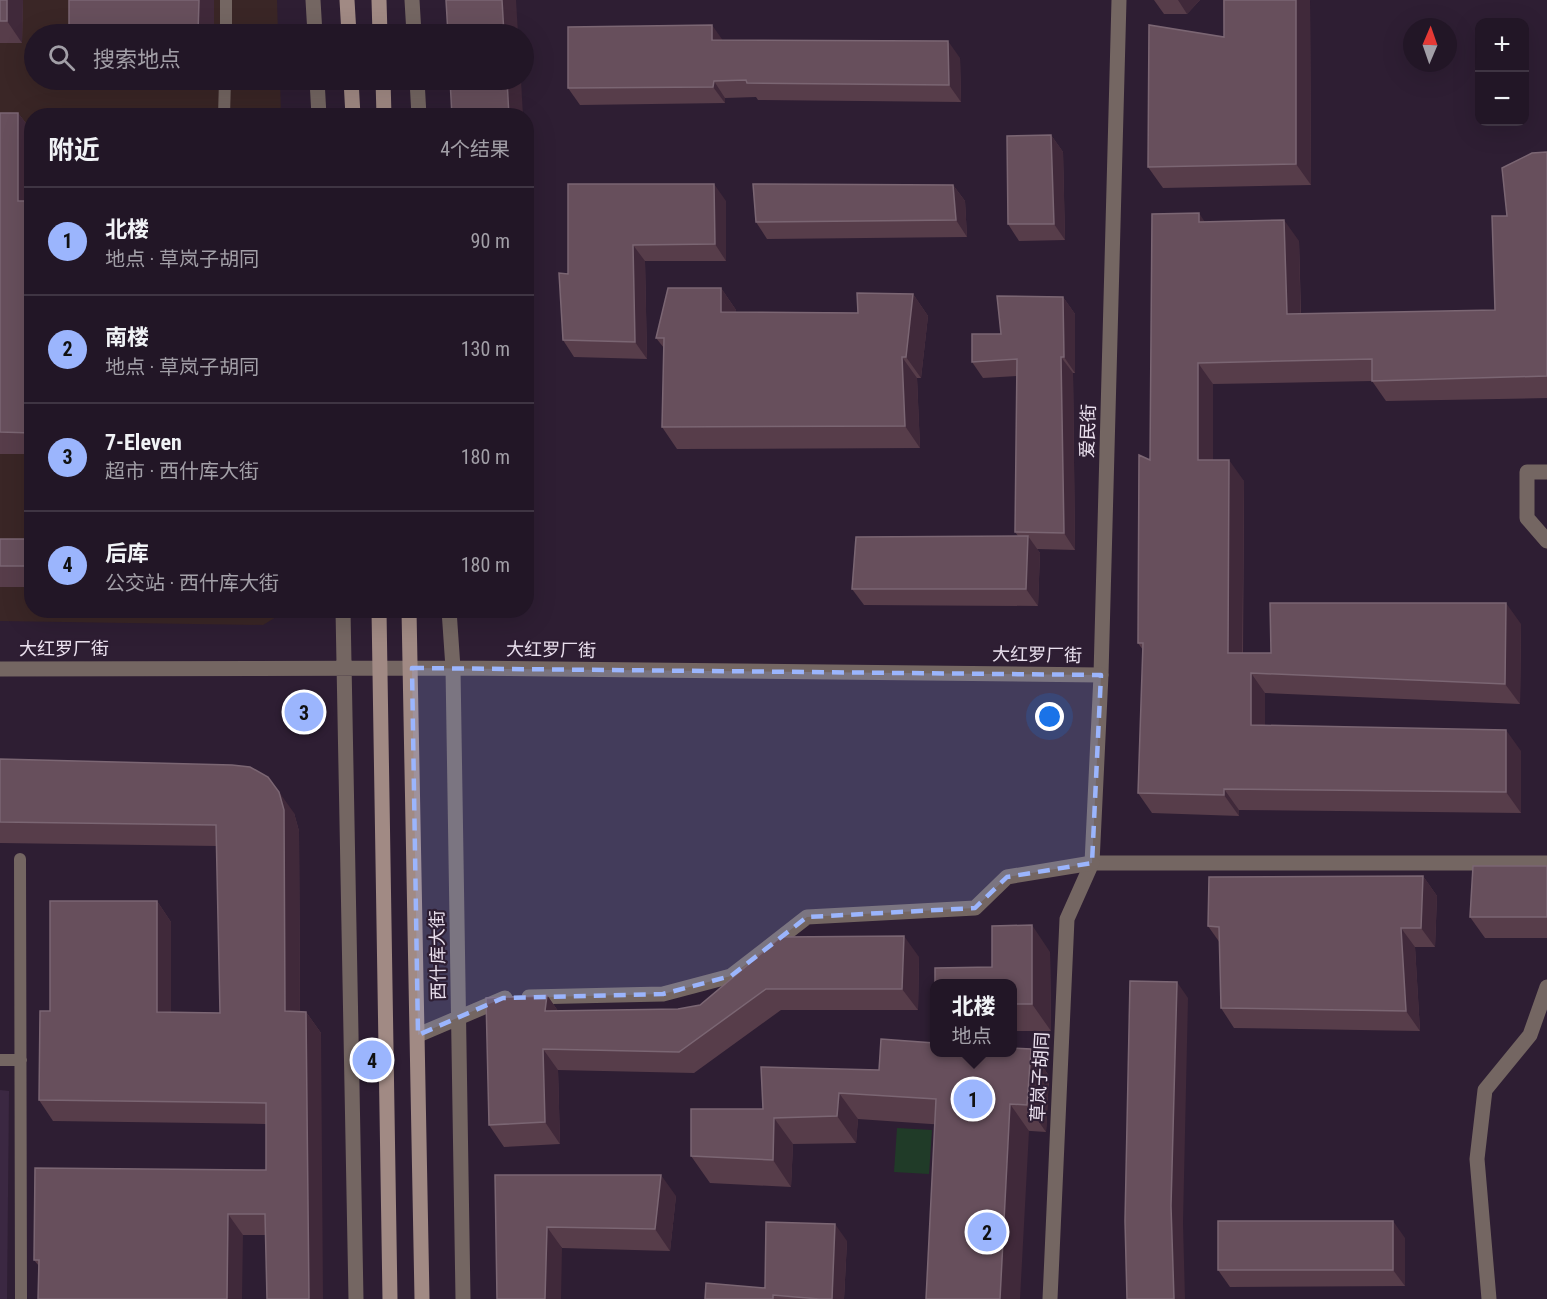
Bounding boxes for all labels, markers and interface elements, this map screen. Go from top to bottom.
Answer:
north arrow [1403,18,1457,72]
map controls [1475,18,1529,126]
button: + [1475,18,1529,72]
search box [24,24,534,90]
icon: search [45,41,78,74]
text: 搜索地点 [93,47,181,72]
button: − [1475,72,1529,126]
text: 附近 [48,135,100,165]
text: 4个结果 [440,137,510,161]
text: 北楼 [105,217,149,242]
text: 1 [62,229,73,253]
text: 90 m [471,229,510,253]
text: 地点 · 草岚子胡同 [105,247,259,271]
text: 南楼 [105,325,149,350]
text: 2 [62,337,73,361]
text: 130 m [461,337,510,361]
text: 地点 · 草岚子胡同 [105,355,259,379]
street label: 爱民街 [1076,404,1099,458]
text: 7-Eleven [105,430,182,455]
text: 3 [62,445,73,469]
text: 180 m [461,445,510,469]
text: 超市 · 西什库大街 [105,459,259,483]
text: 后库 [105,541,149,566]
text: 4 [62,553,73,577]
text: 180 m [461,553,510,577]
text: 公交站 · 西什库大街 [105,571,279,595]
street label: 大红罗厂街 [19,638,109,659]
street label: 大红罗厂街 [506,638,596,661]
street label: 大红罗厂街 [992,643,1082,666]
pin: 3 [284,690,324,734]
your location [1035,702,1064,731]
street label: 西什库大街 [426,910,449,1000]
popup [930,979,1017,1057]
text: 北楼 [951,994,996,1019]
text: 地点 [951,1024,991,1048]
street label: 草岚子胡同 [1027,1031,1052,1122]
pin: 4 [352,1038,392,1082]
pin: 1 [954,1076,992,1122]
pin: 2 [968,1210,1006,1254]

